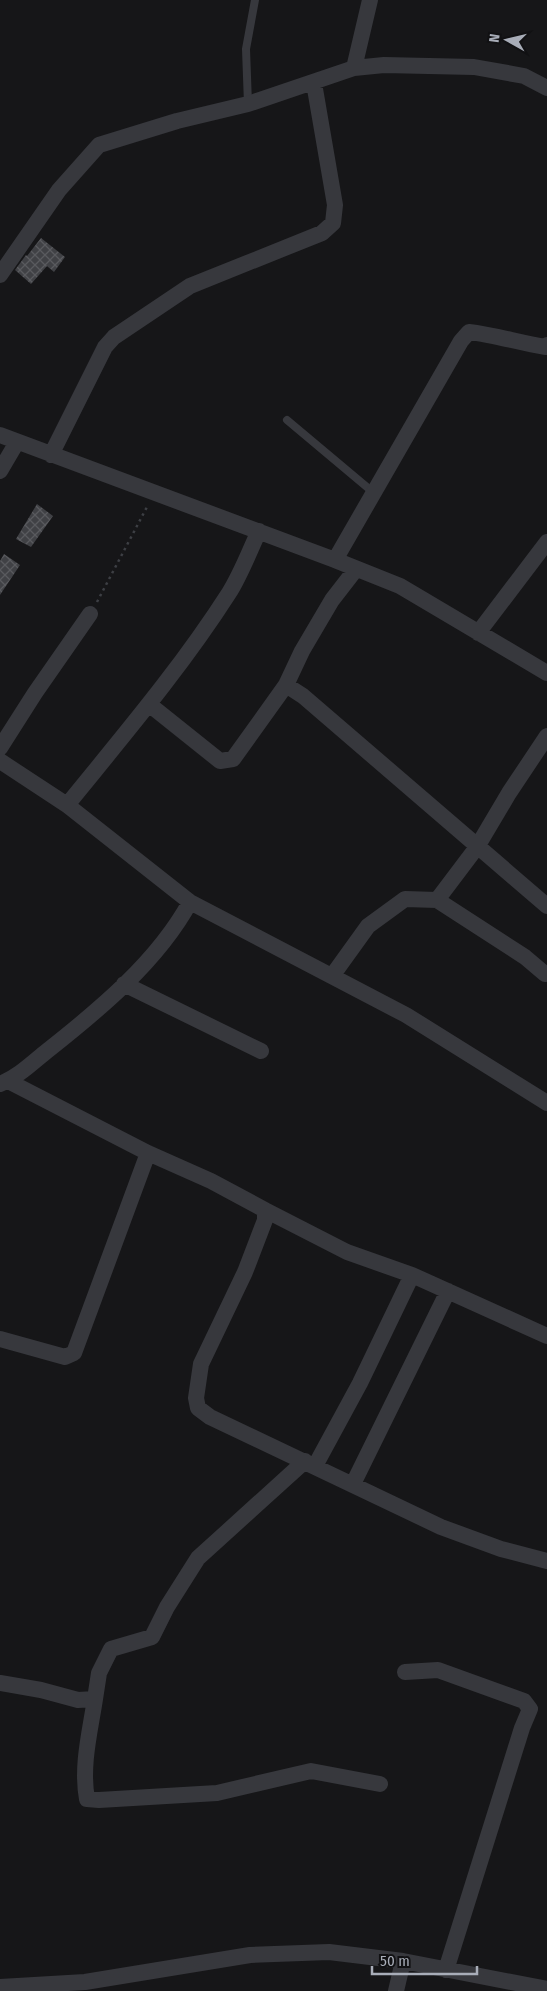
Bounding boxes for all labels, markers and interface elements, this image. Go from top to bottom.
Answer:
north arrow [482,15,532,65]
text: N [486,33,504,44]
scale bar [372,1944,477,1976]
text: 50 m [380,1952,410,1970]

